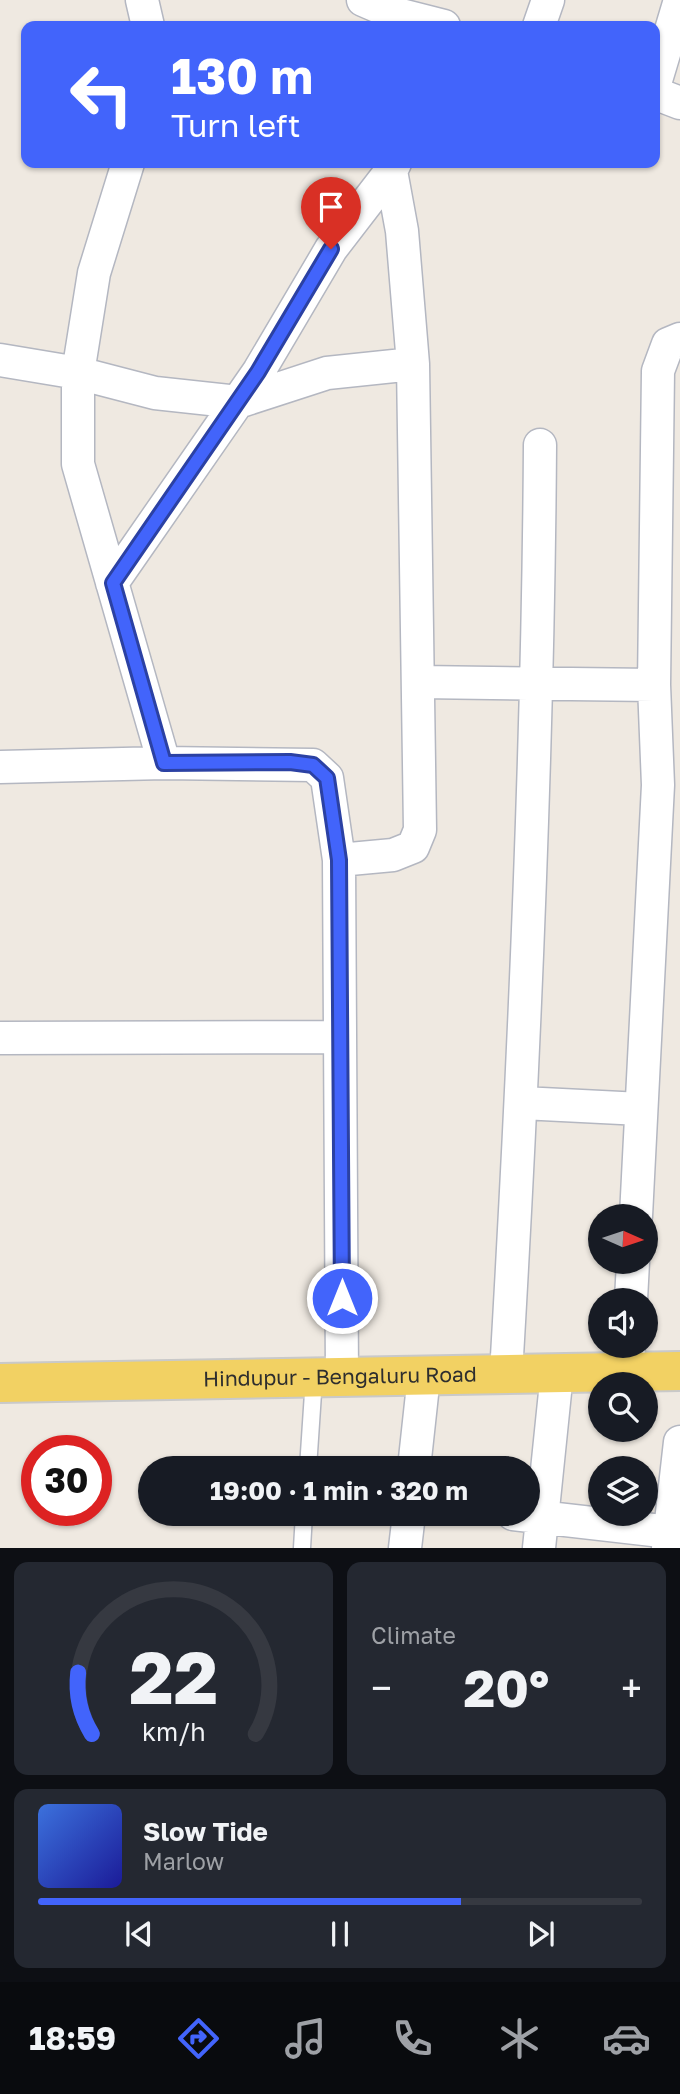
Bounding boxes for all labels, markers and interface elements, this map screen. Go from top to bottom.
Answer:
text: 130 m [171,46,313,105]
icon: left [56,49,147,140]
text: Turn left [171,106,300,144]
pin [301,177,361,249]
icon: arrive [312,188,350,226]
north arrow [588,1204,658,1274]
map controls [588,1204,658,1526]
position arrow [305,1261,379,1335]
button: sound [588,1288,658,1358]
street label: Hindupur - Bengaluru Road [203,1361,477,1391]
button: search [588,1372,658,1442]
speed limit sign: 30 [21,1435,112,1526]
button: layers [588,1456,658,1526]
text: 19:00 · 1 min · 320 m [210,1475,468,1506]
text: Climate [371,1621,456,1649]
text: 22 [129,1634,218,1721]
text: 20° [464,1656,549,1718]
text: − [371,1665,392,1710]
text: + [621,1665,642,1710]
text: km/h [142,1716,205,1747]
text: Slow Tide [143,1816,268,1847]
text: Marlow [143,1847,224,1875]
icon: previous [120,1915,158,1953]
icon: pause [321,1915,359,1953]
icon: next [522,1915,560,1953]
icon: directions [174,2014,223,2063]
icon: music [281,2014,330,2063]
icon: phone [388,2014,437,2063]
icon: climate [495,2014,544,2063]
icon: car [602,2014,651,2063]
text: 18:59 [29,2019,116,2057]

